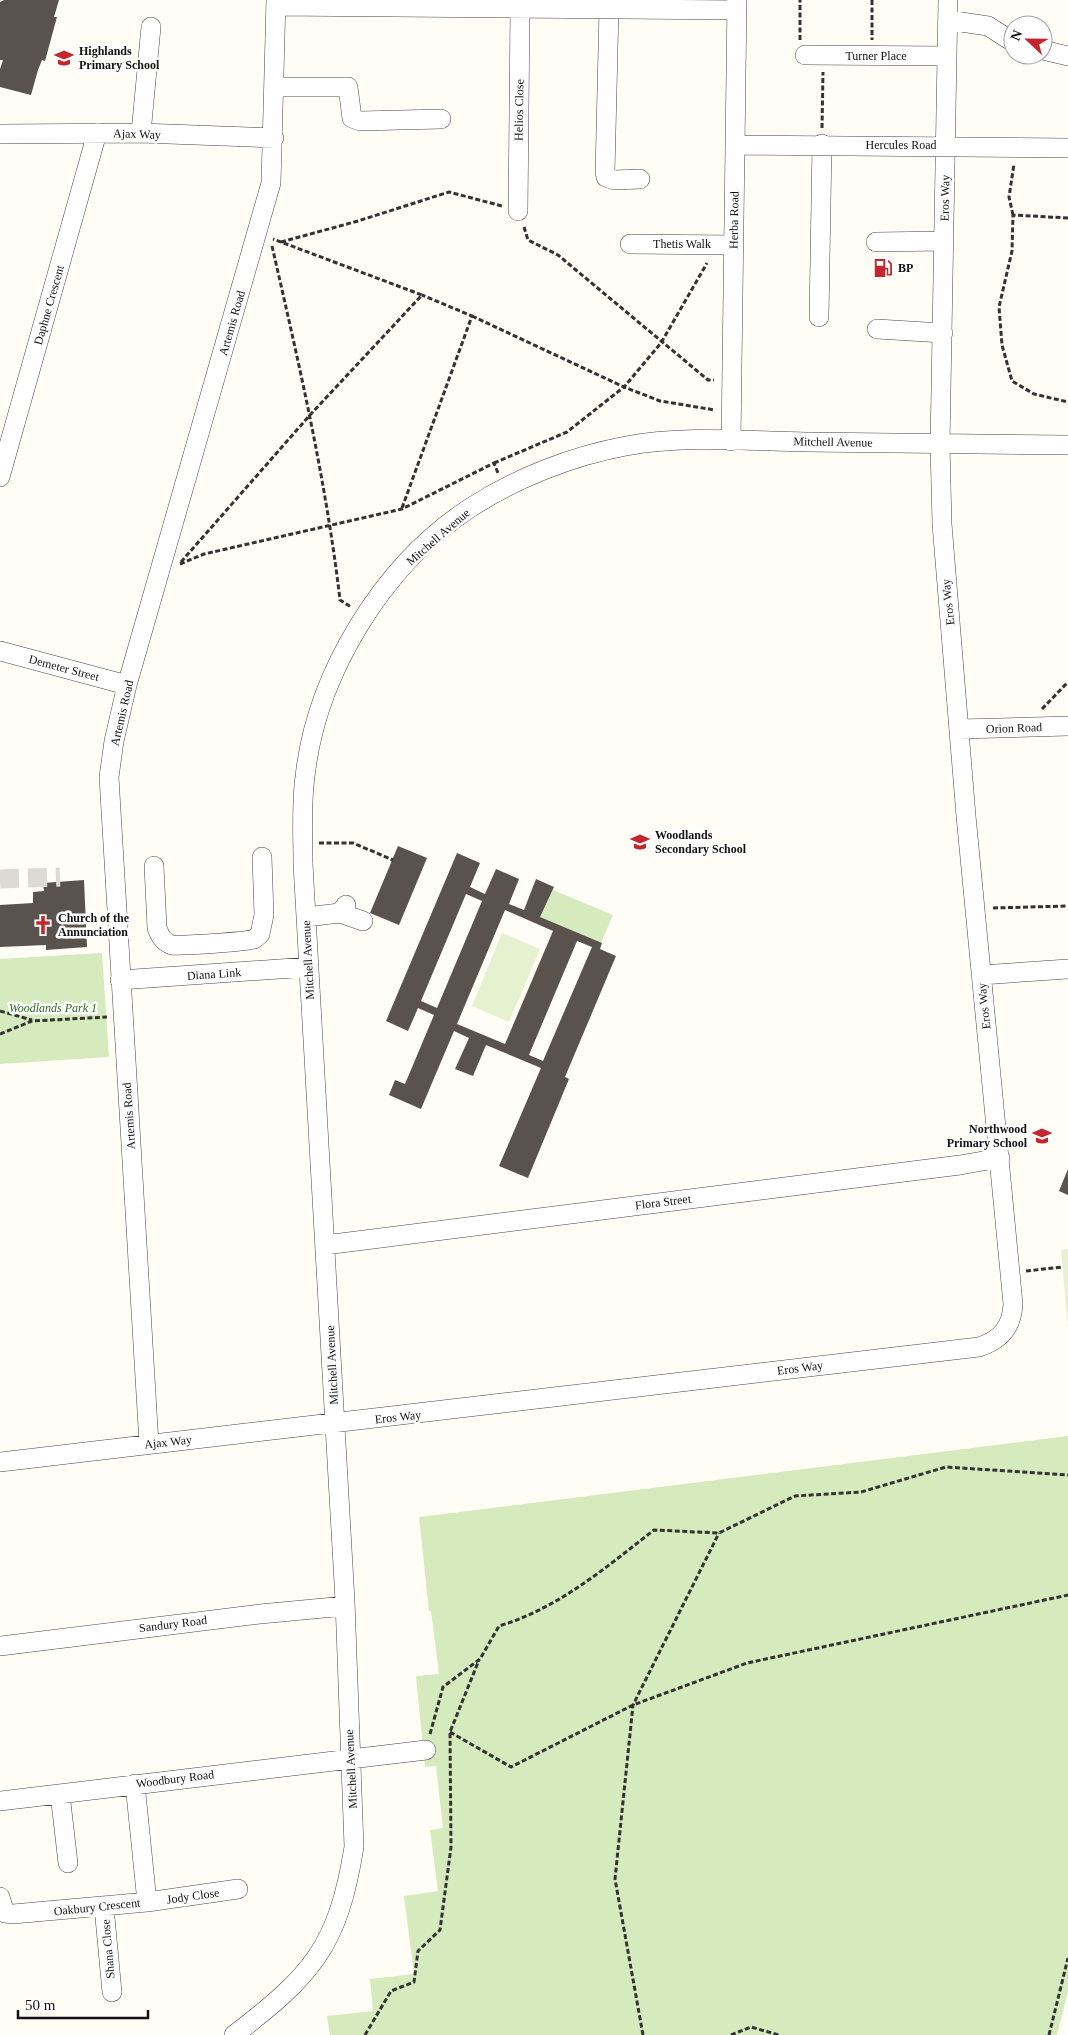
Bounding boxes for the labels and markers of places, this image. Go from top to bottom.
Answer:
place label: Highlands Primary School [79,44,160,72]
school or university icon: Highlands Primary School [53,47,75,69]
fuel station icon: BP [872,257,894,279]
place label: BP [898,261,913,275]
place label: Woodlands Secondary School [655,828,747,856]
school or university icon: Woodlands Secondary School [629,831,651,853]
place label: Church of the Annunciation [58,911,130,939]
church icon: Church of the Annunciation [32,914,54,936]
place label: Northwood Primary School [947,1122,1028,1150]
school or university icon: Northwood Primary School [1031,1125,1053,1147]

